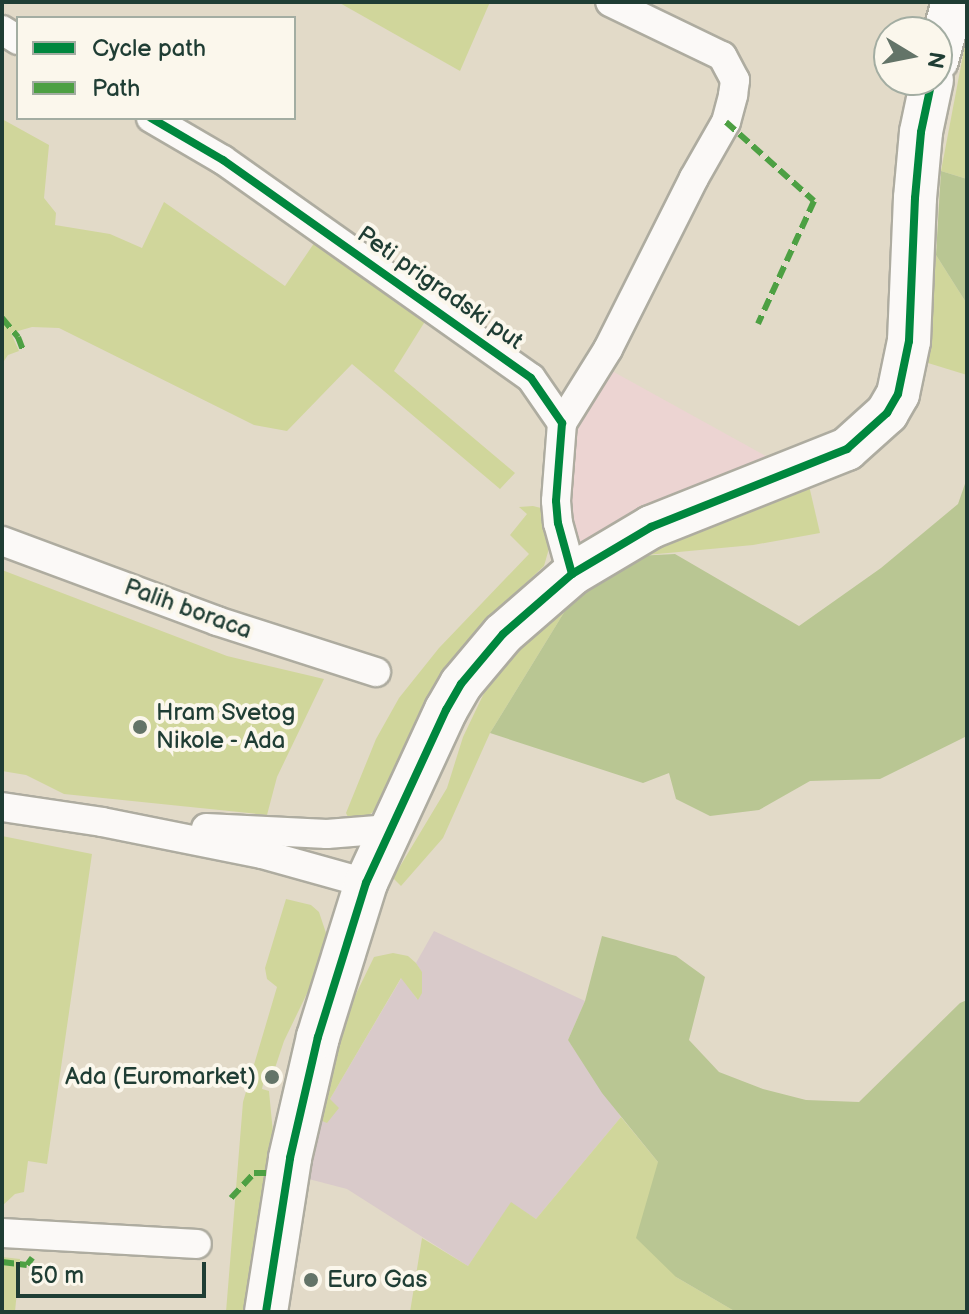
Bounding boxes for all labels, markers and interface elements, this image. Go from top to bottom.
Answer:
legend [16,16,296,120]
north arrow [873,16,953,96]
text: Cycle path [92,34,206,63]
text: N [920,49,950,70]
text: Path [92,74,140,103]
street label: Peti prigradski put [352,220,528,356]
street label: Palih boraca [120,573,256,645]
place label: Hram Svetog Nikole - Ada [156,699,296,755]
marker: Hram Svetog Nikole - Ada [131,718,149,736]
place label: Ada (Euromarket) [65,1063,256,1091]
marker: Ada (Euromarket) [263,1068,281,1086]
scale bar [20,1246,210,1296]
text: 50 m [30,1261,84,1290]
place label: Euro Gas [327,1266,427,1294]
marker: Euro Gas [302,1271,320,1289]

